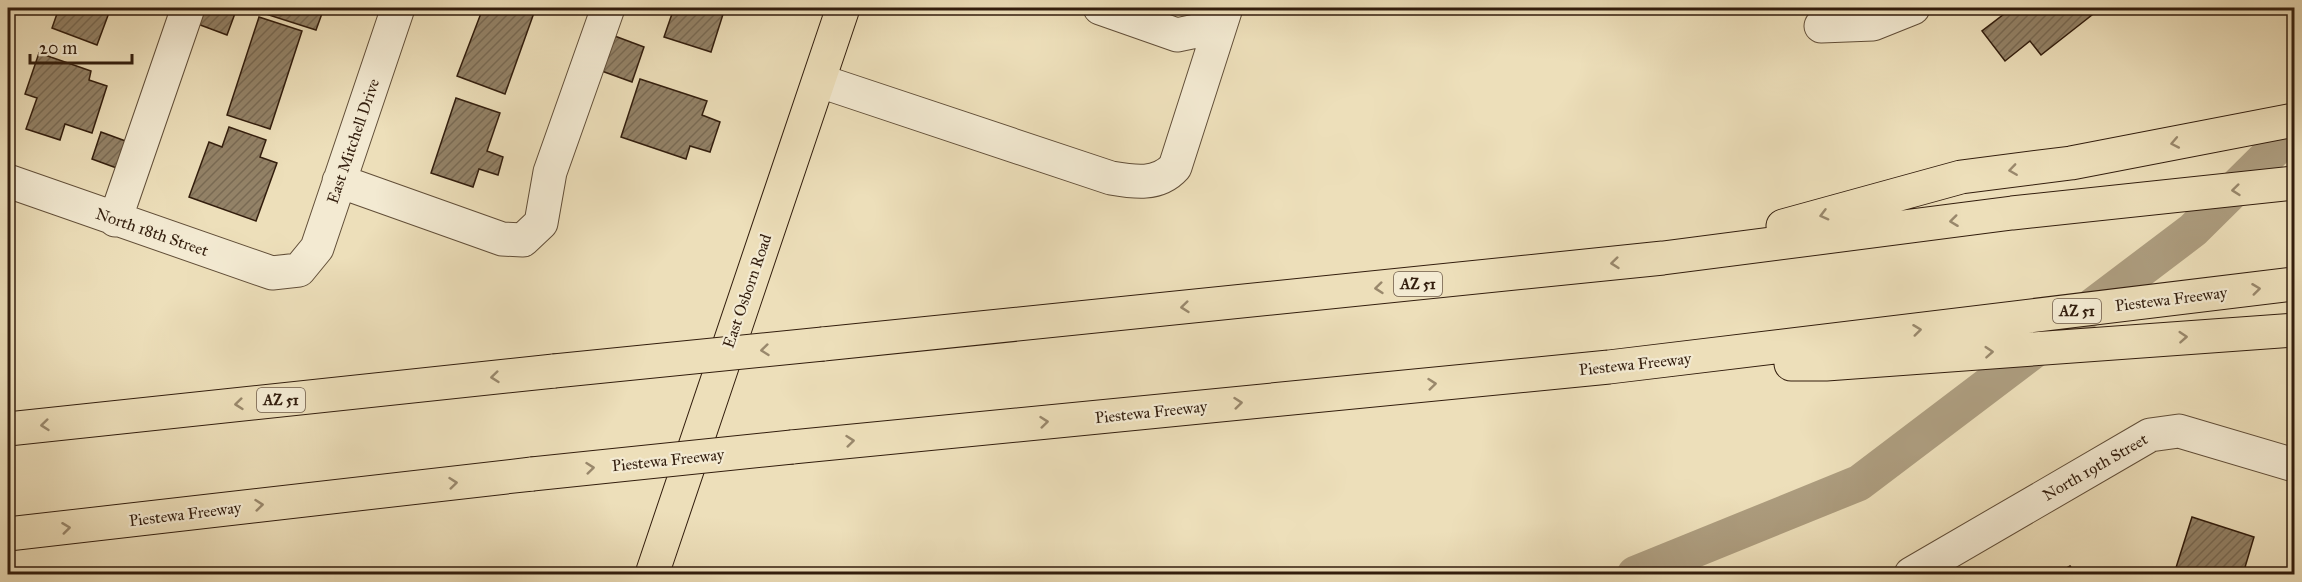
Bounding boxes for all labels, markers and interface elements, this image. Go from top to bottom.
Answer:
scale bar [30,27,132,65]
text: 20 m [39,37,77,59]
street label: East Mitchell Drive [323,76,383,206]
one-way arrow [2170,136,2180,149]
one-way arrow [2008,164,2018,176]
one-way arrow [2232,183,2241,196]
street label: North 18th Street [93,204,211,260]
one-way arrow [1819,208,1829,220]
one-way arrow [1950,214,1959,226]
street label: East Osborn Road [719,232,775,350]
one-way arrow [1610,256,1619,269]
road number: AZ 51 [1394,272,1442,296]
one-way arrow [1375,281,1384,293]
street label: Piestewa Freeway [2114,283,2229,315]
one-way arrow [2252,283,2261,296]
road number: AZ 51 [2053,299,2101,323]
one-way arrow [1181,300,1190,313]
one-way arrow [1912,324,1921,337]
one-way arrow [2179,331,2188,344]
one-way arrow [760,343,769,356]
one-way arrow [1984,345,1993,358]
street label: Piestewa Freeway [1578,349,1693,379]
one-way arrow [491,370,500,383]
one-way arrow [1428,378,1437,391]
road number: AZ 51 [257,388,305,412]
street label: Piestewa Freeway [1094,397,1209,427]
one-way arrow [1234,397,1243,410]
one-way arrow [234,398,243,410]
one-way arrow [1040,416,1049,429]
one-way arrow [40,418,50,431]
street label: North 19th Street [2039,429,2151,505]
one-way arrow [845,435,855,448]
street label: Piestewa Freeway [611,445,726,475]
one-way arrow [586,462,595,475]
one-way arrow [449,477,458,490]
street label: Piestewa Freeway [128,498,243,530]
one-way arrow [255,499,264,512]
one-way arrow [61,522,70,534]

